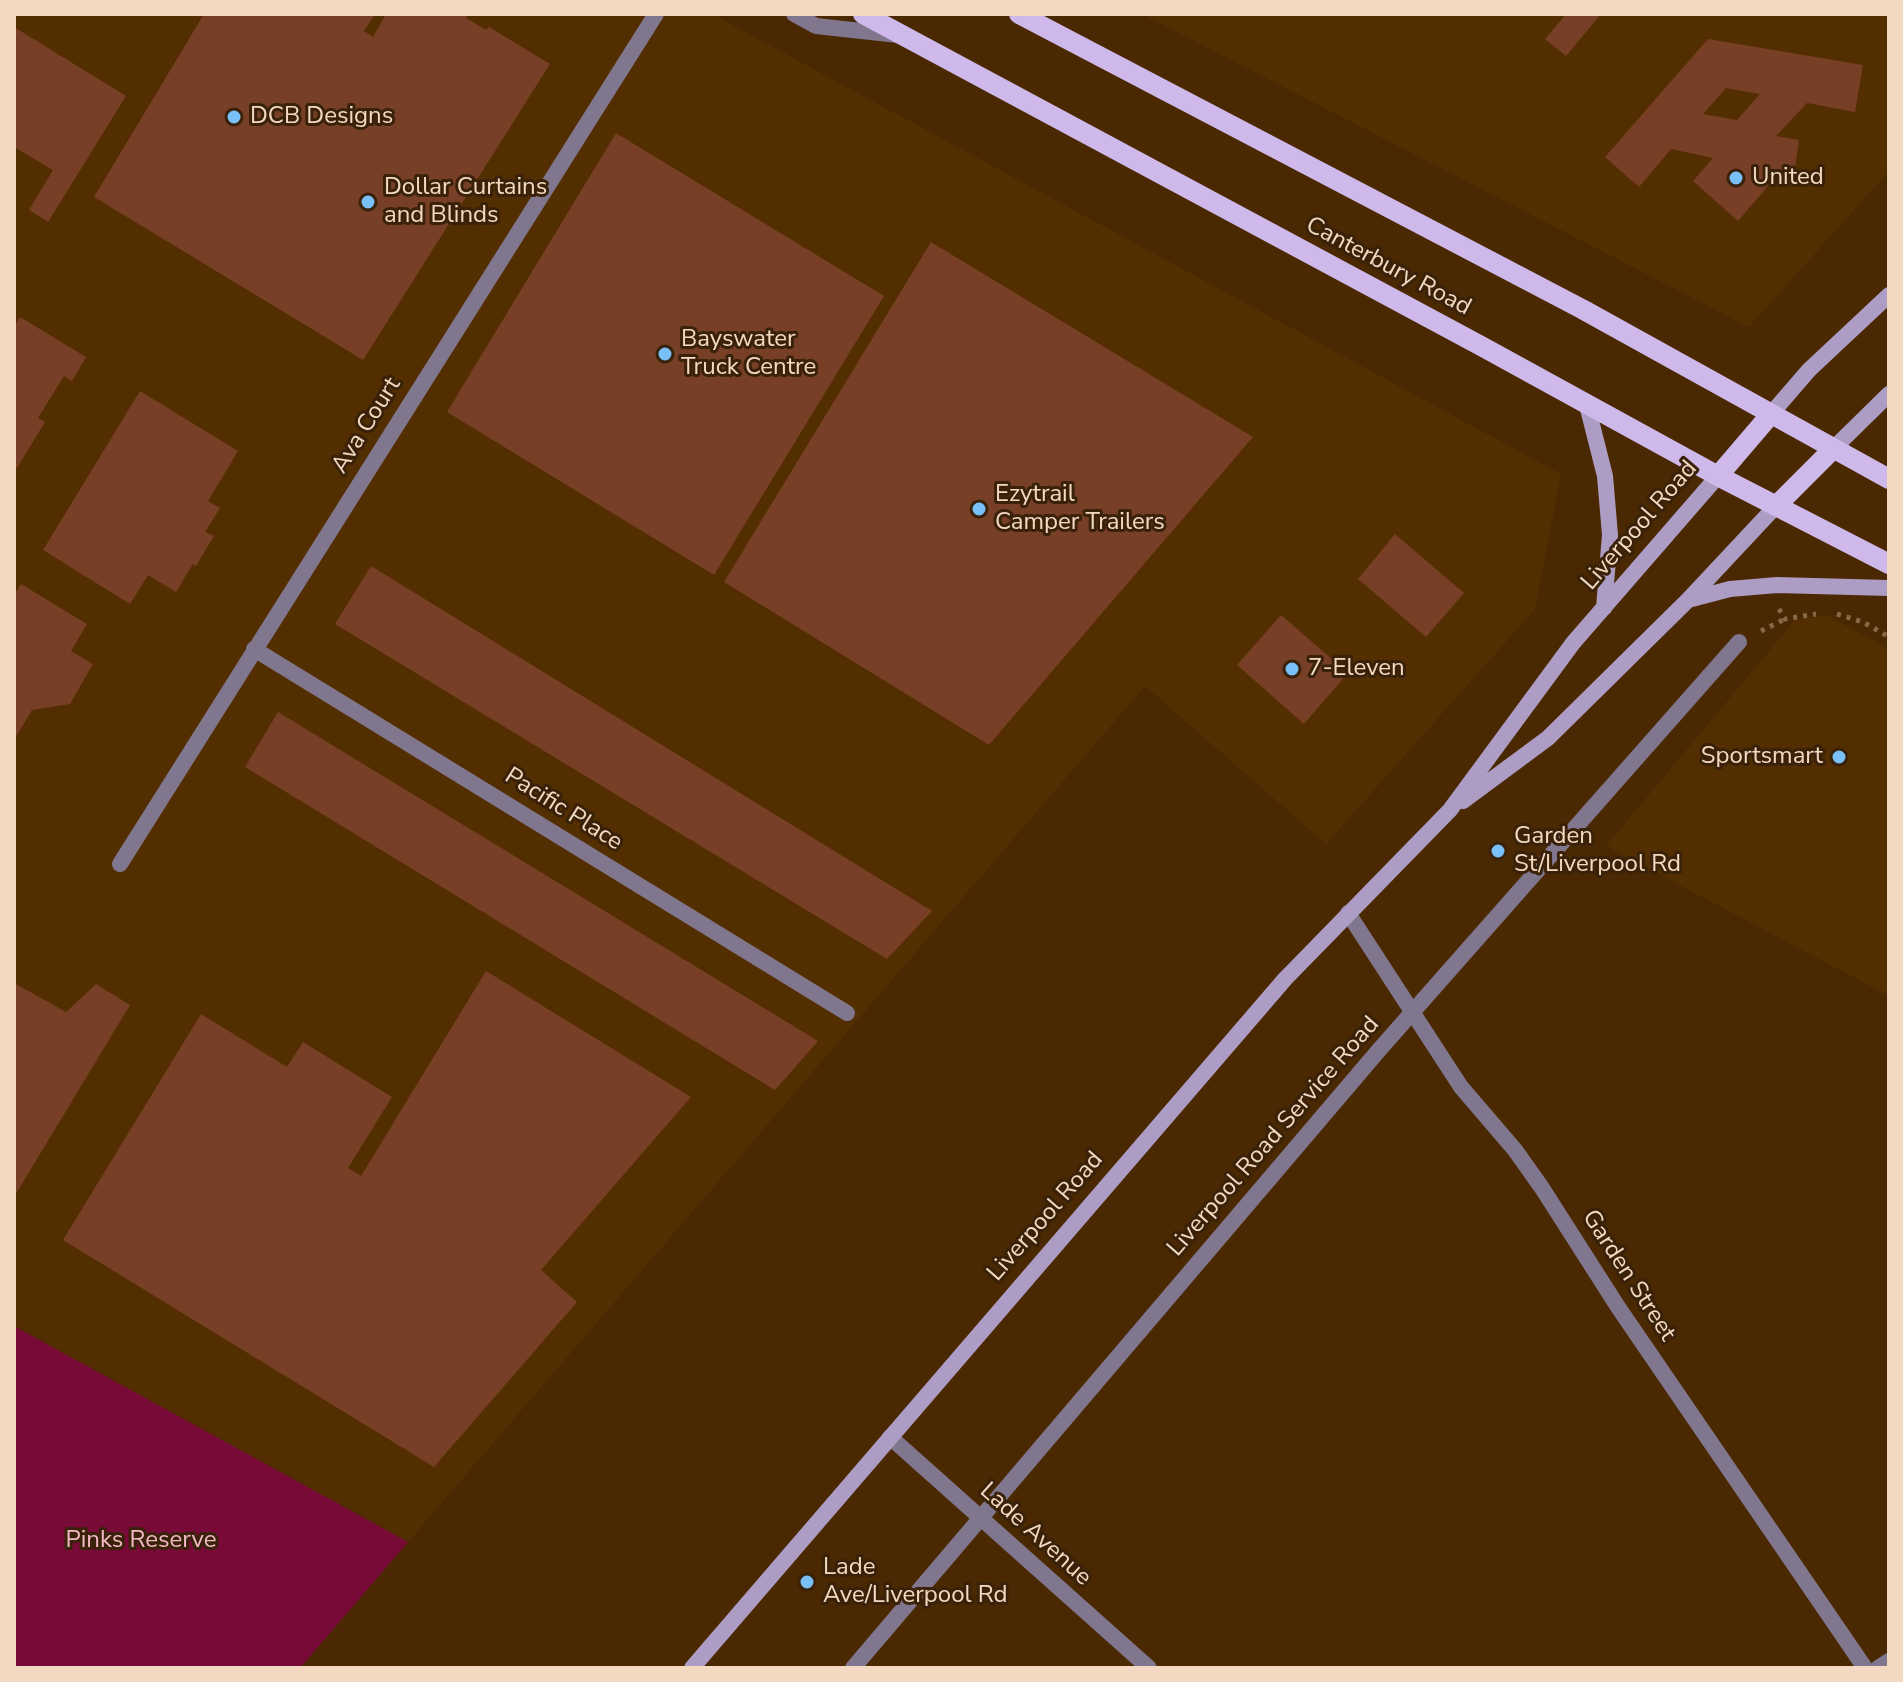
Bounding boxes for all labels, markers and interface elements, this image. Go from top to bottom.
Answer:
place label: DCB Designs [250,103,393,131]
marker: DCB Designs [225,108,243,126]
place label: United [1752,164,1824,192]
marker: United [1727,169,1745,187]
place label: Dollar Curtains and Blinds [384,174,547,230]
marker: Dollar Curtains and Blinds [359,193,377,211]
street label: Canterbury Road [1301,211,1475,323]
place label: Bayswater Truck Centre [681,326,816,382]
marker: Bayswater Truck Centre [656,345,674,363]
street label: Ava Court [326,373,408,479]
street label: Liverpool Road [1576,455,1704,597]
place label: Ezytrail Camper Trailers [995,481,1165,537]
marker: Ezytrail Camper Trailers [970,500,988,518]
place label: 7-Eleven [1308,655,1405,683]
marker: 7-Eleven [1283,660,1301,678]
place label: Sportsmart [1701,743,1823,771]
marker: Sportsmart [1830,748,1848,766]
street label: Pacific Place [499,762,627,858]
place label: Garden St/Liverpool Rd [1514,823,1681,879]
marker: Garden St/Liverpool Rd [1489,842,1507,860]
street label: Liverpool Road Service Road [1162,1011,1386,1263]
street label: Liverpool Road [982,1146,1110,1288]
street label: Garden Street [1575,1205,1681,1347]
street label: Lade Avenue [973,1477,1097,1593]
park label: Pinks Reserve [65,1527,217,1555]
place label: Lade Ave/Liverpool Rd [823,1554,1008,1610]
marker: Lade Ave/Liverpool Rd [798,1573,816,1591]

